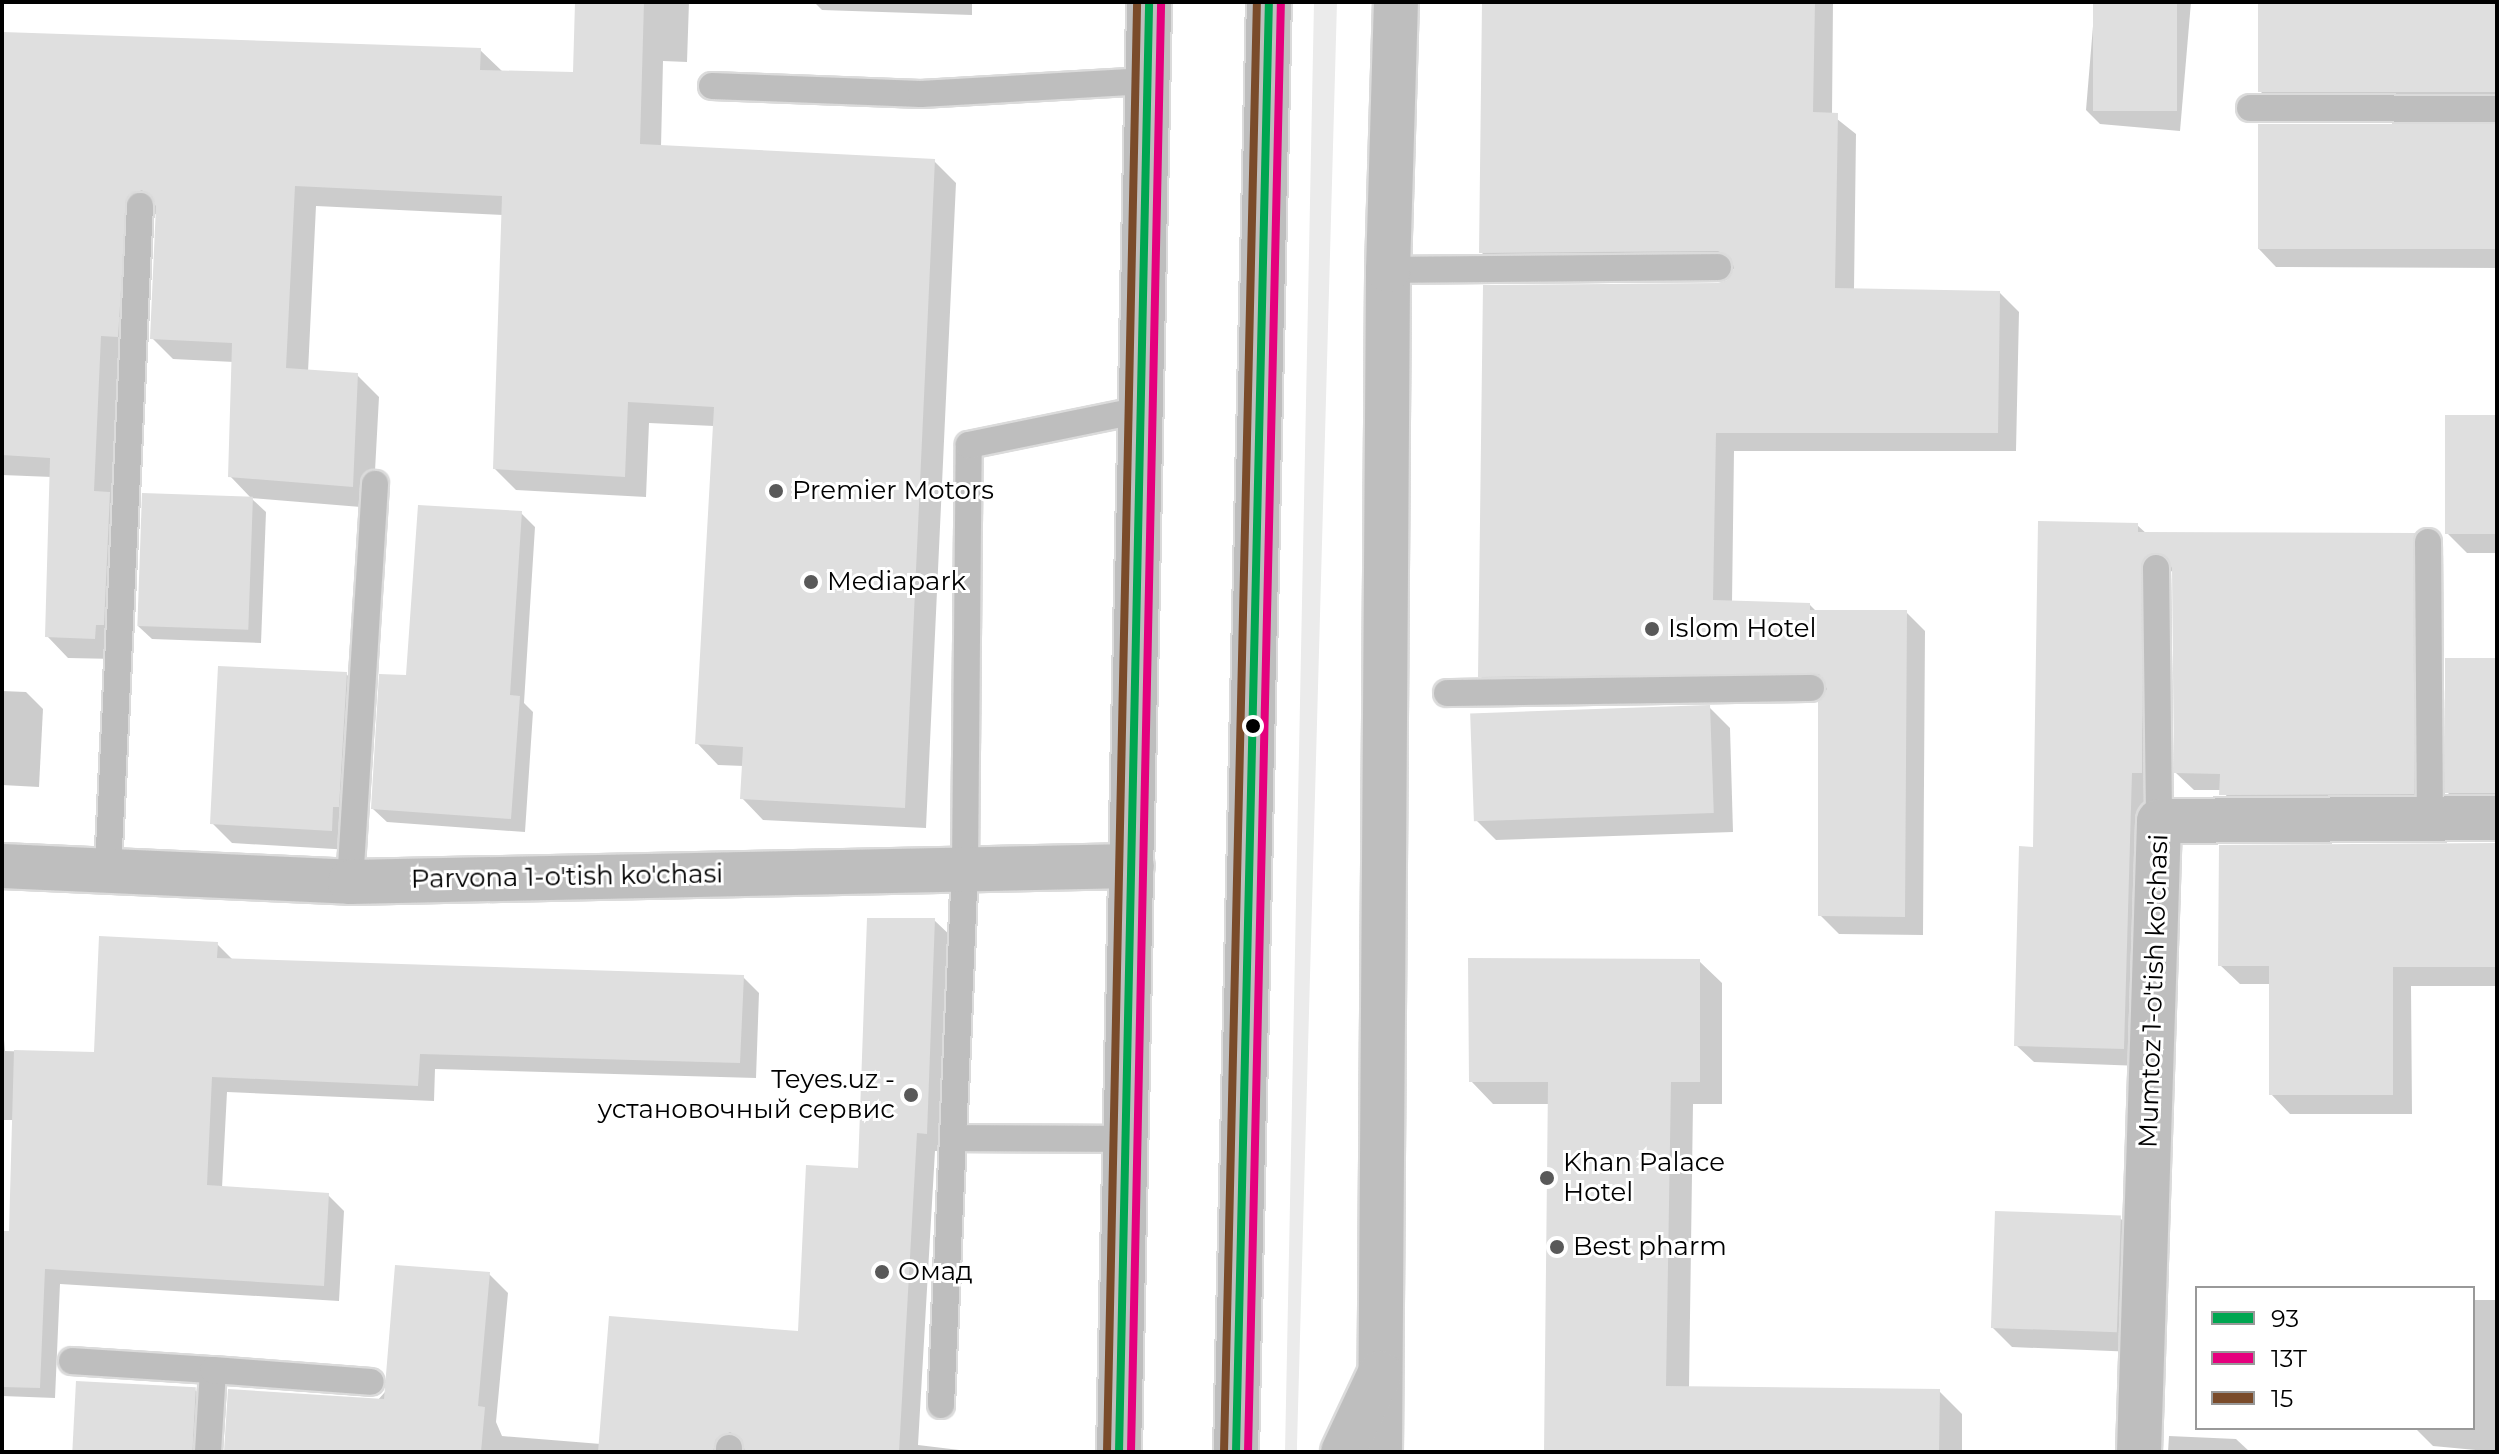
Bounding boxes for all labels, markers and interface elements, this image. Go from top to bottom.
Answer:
place label: Premier Motors [792,475,994,507]
marker: Premier Motors [767,482,785,500]
place label: Mediapark [827,566,966,598]
marker: Mediapark [802,573,820,591]
place label: Islom Hotel [1668,613,1816,645]
marker: Islom Hotel [1643,620,1661,638]
unlabelled marker [1245,718,1261,734]
street label: Mumtoz 1-o'tish ko'chasi [2133,833,2175,1149]
street label: Parvona 1-o'tish ko'chasi [411,859,723,895]
place label: Teyes.uz - установочный сервис [598,1064,895,1126]
marker: Teyes.uz - установочный сервис [902,1086,920,1104]
place label: Khan Palace Hotel [1563,1147,1725,1208]
marker: Khan Palace Hotel [1538,1169,1556,1187]
place label: Best pharm [1573,1231,1727,1263]
marker: Best pharm [1548,1238,1566,1256]
place label: Омад [898,1256,973,1288]
marker: Омад [873,1263,891,1281]
legend [2195,1286,2475,1430]
text: 93 [2271,1304,2299,1333]
text: 13Т [2271,1344,2307,1373]
text: 15 [2271,1384,2293,1413]

